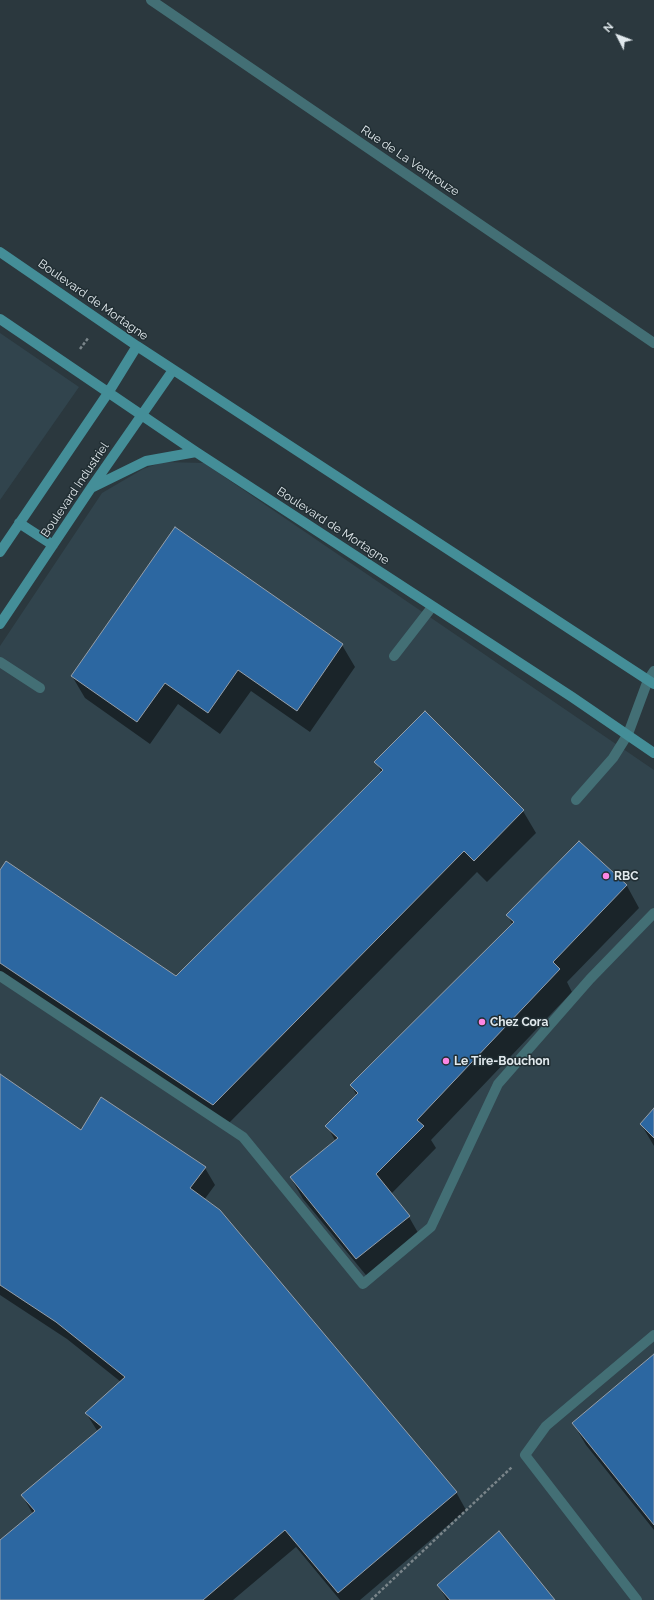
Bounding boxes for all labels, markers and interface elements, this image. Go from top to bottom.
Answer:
north arrow [598,16,638,56]
text: N [601,20,616,35]
street label: Rue de La Ventrouze [358,123,462,199]
street label: Boulevard de Mortagne [35,257,151,343]
street label: Boulevard Industriel [38,440,112,540]
street label: Boulevard de Mortagne [274,484,392,568]
place label: RBC [614,869,638,883]
marker: RBC [601,871,611,881]
place label: Chez Cora [490,1015,548,1029]
marker: Chez Cora [477,1017,487,1027]
place label: Le Tire-Bouchon [454,1054,550,1068]
marker: Le Tire-Bouchon [441,1056,451,1066]

